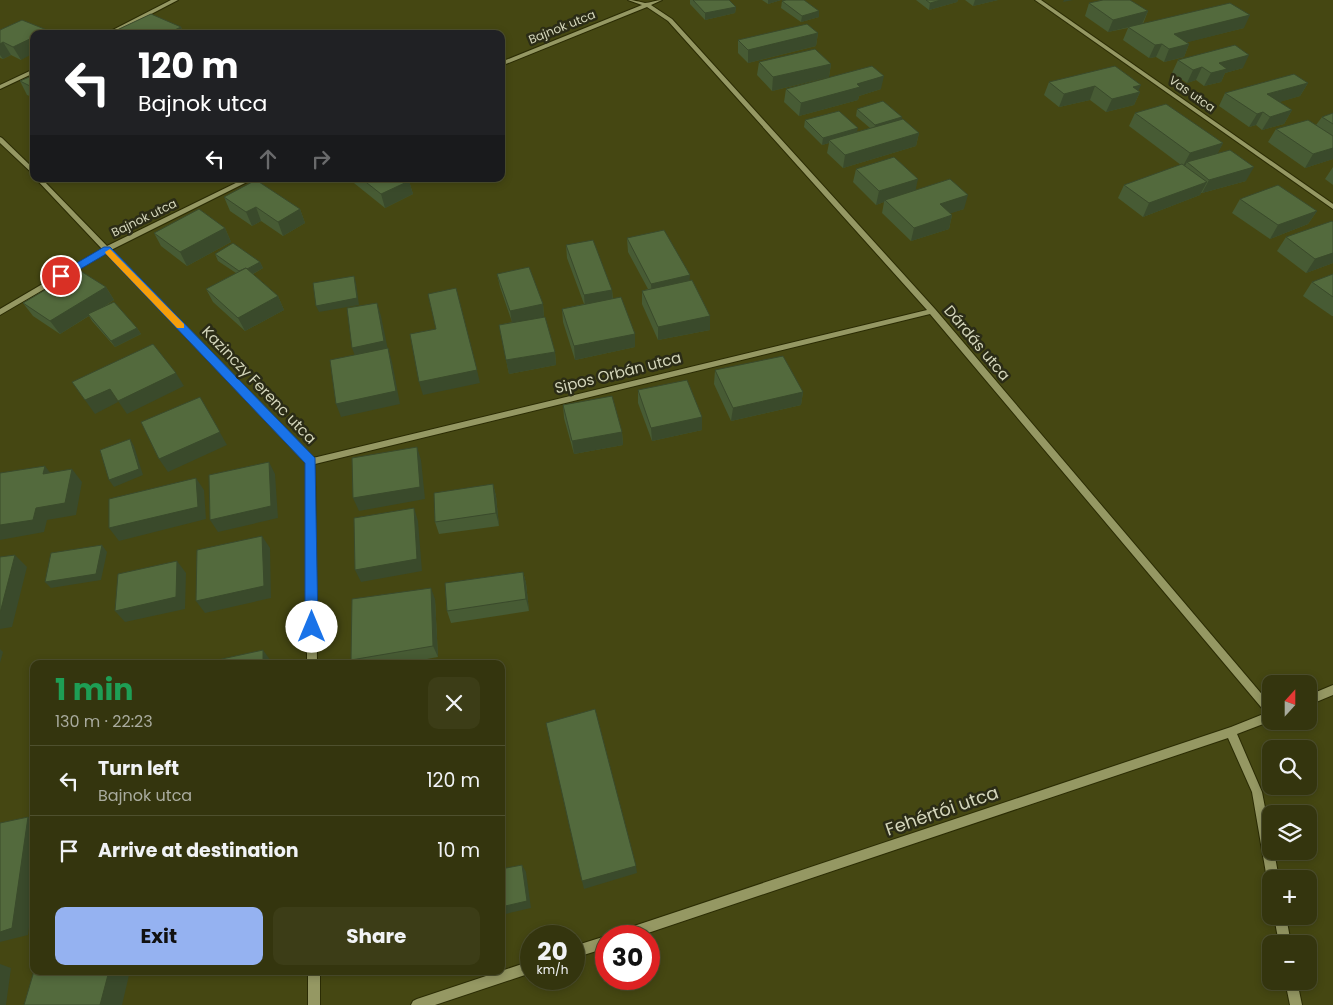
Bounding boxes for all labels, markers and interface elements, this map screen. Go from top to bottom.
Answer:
street label: Bajnok utca [526,5,598,48]
text: 120 m [138,41,238,90]
icon: left [55,50,120,115]
street label: Vas utca [1166,71,1219,116]
text: Bajnok utca [138,88,268,119]
icon: left [201,145,229,173]
icon: ahead [254,145,282,173]
icon: right [307,145,335,173]
street label: Bajnok utca [108,194,179,241]
pin [40,255,82,297]
icon: arrive [47,262,75,290]
street label: Dárdás utca [940,300,1015,385]
street label: Kazinczy Ferenc utca [197,321,321,448]
street label: Sipos Orbán utca [552,347,683,398]
position arrow [285,600,337,652]
text: 1 min [55,668,133,711]
north arrow [1262,675,1318,730]
map controls [1262,675,1317,990]
button: close [428,677,480,729]
text: 130 m · 22:23 [55,710,153,733]
button: search [1262,740,1317,795]
text: Turn left [98,755,179,782]
icon: left [55,767,83,795]
text: 120 m [426,767,480,794]
street label: Fehértói utca [882,779,1002,842]
text: Bajnok utca [98,784,192,807]
button: layers [1262,805,1317,860]
icon: arrive [55,837,83,865]
text: Arrive at destination [98,837,299,864]
text: 10 m [437,837,480,864]
button: + [1262,870,1317,925]
button: Exit [55,907,263,965]
button: Share [273,907,480,965]
speed limit sign: 30 [595,925,660,990]
text: 20 [537,934,568,969]
button: − [1262,935,1317,990]
text: km/h [537,961,568,978]

